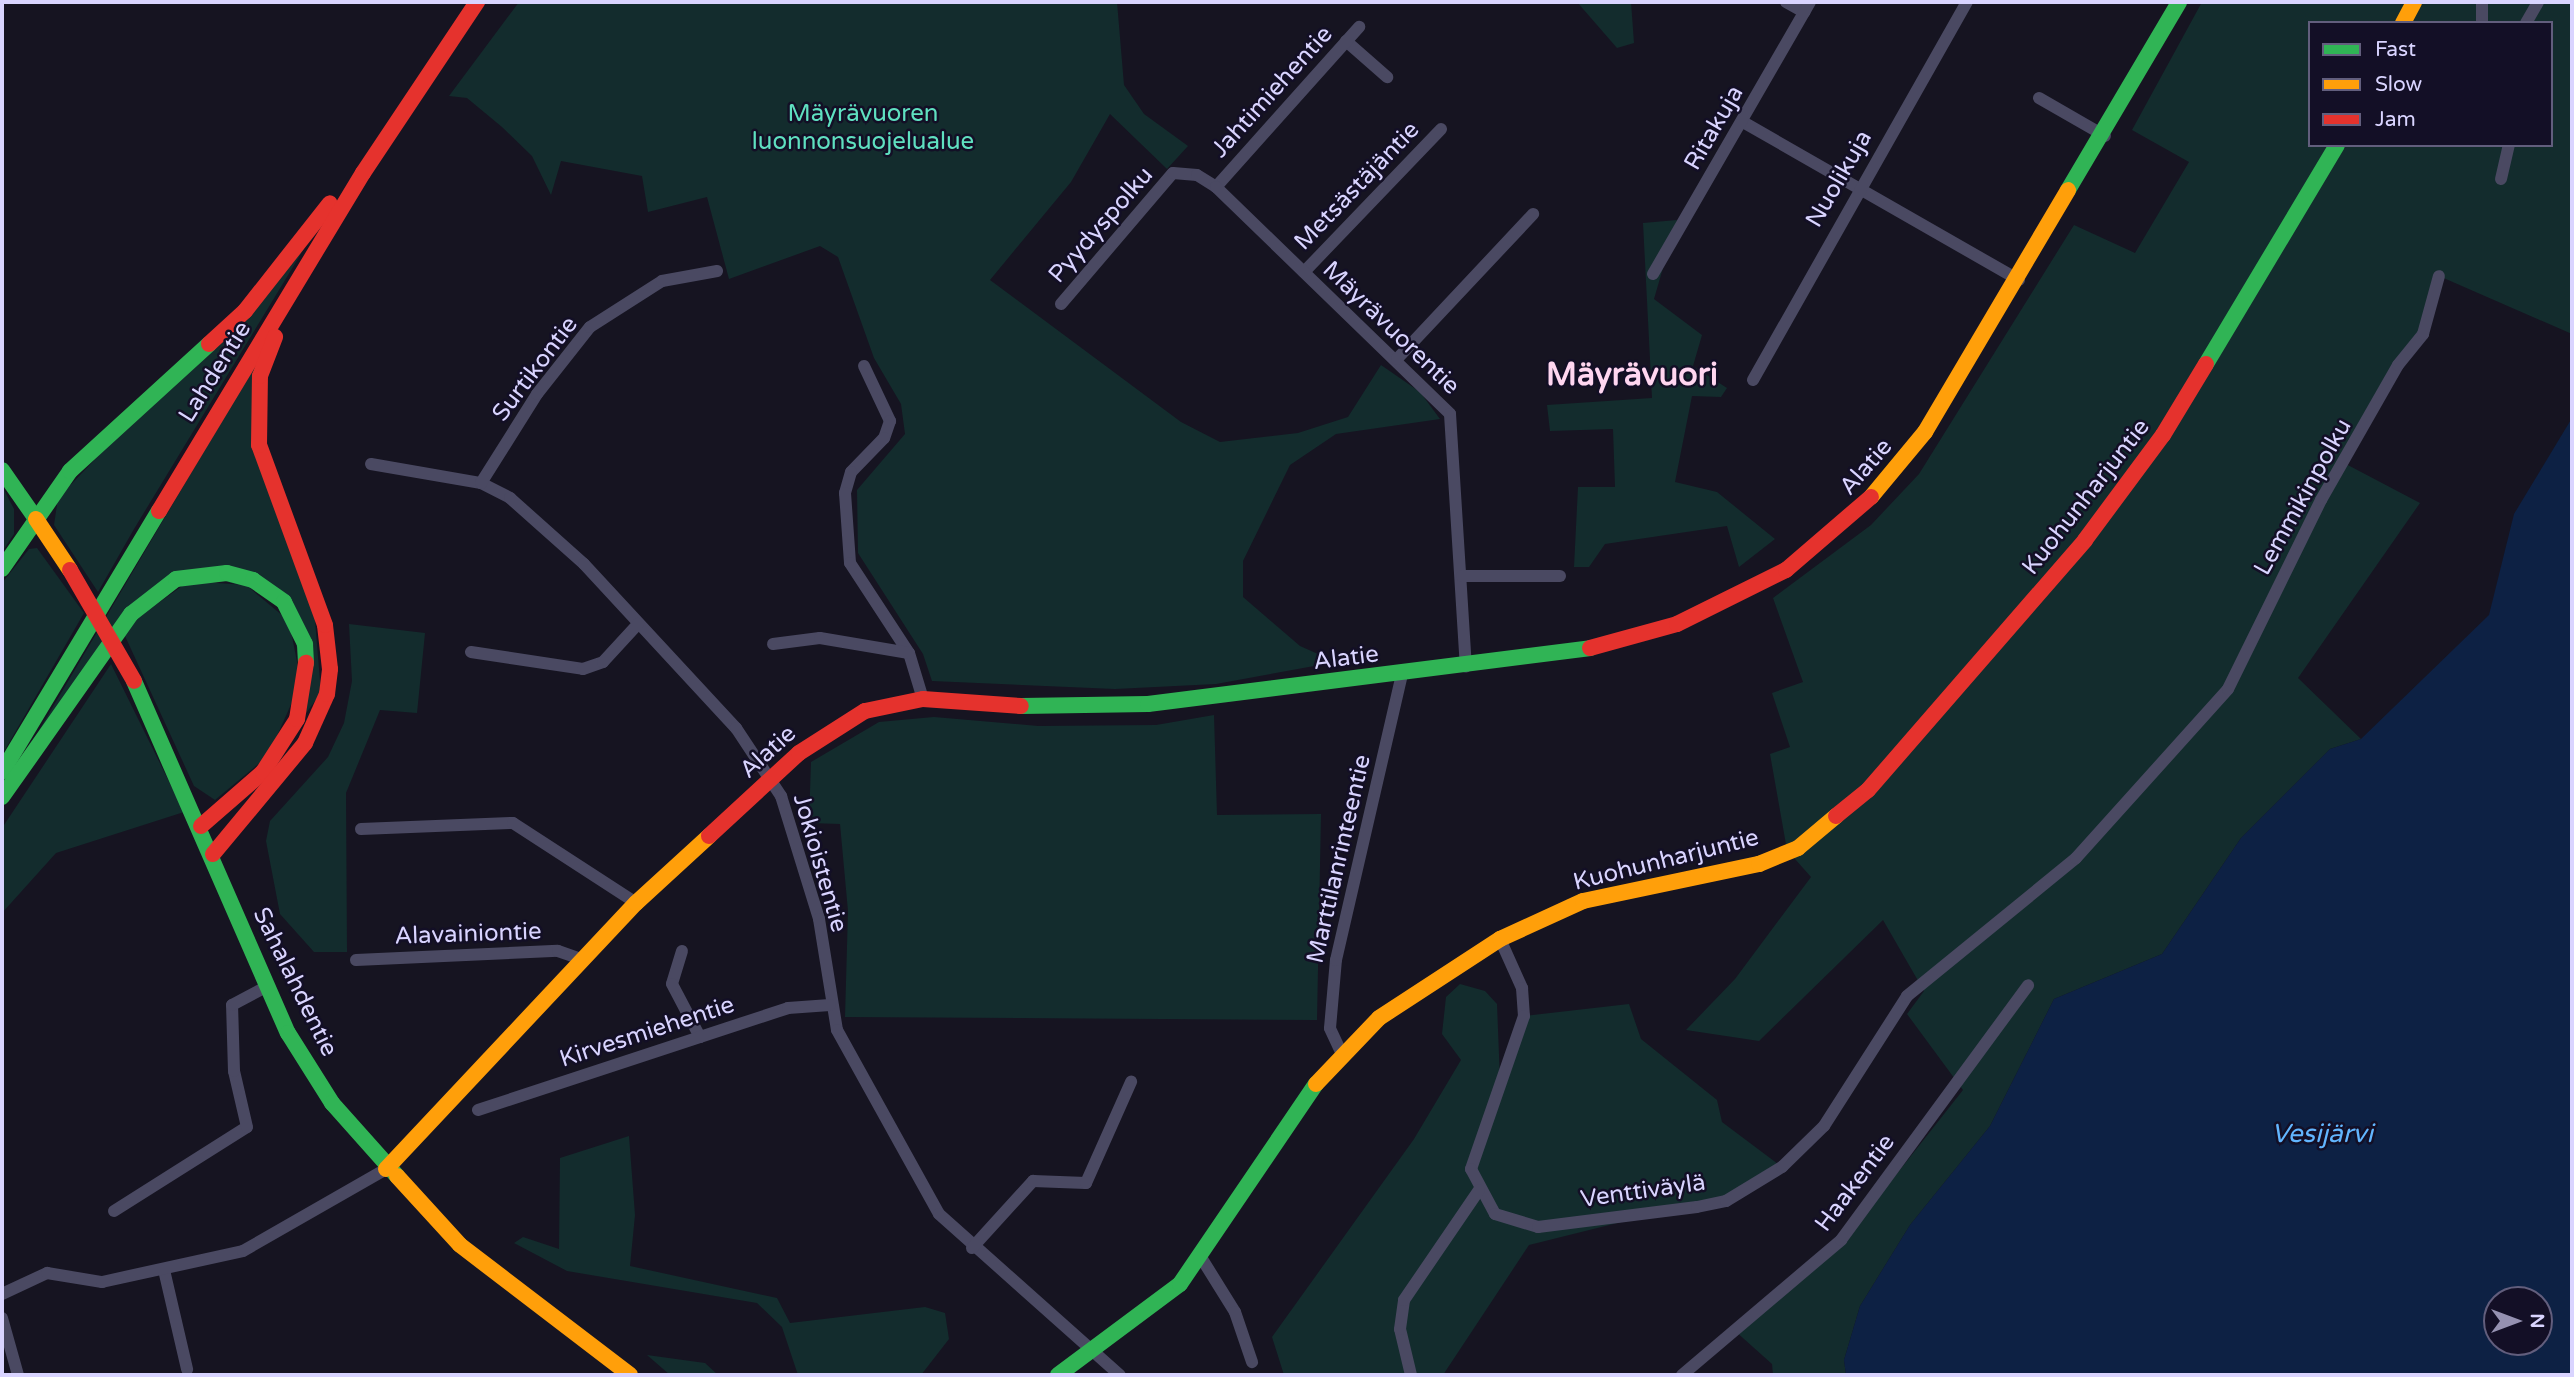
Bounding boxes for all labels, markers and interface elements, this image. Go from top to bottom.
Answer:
street label: Jahtimiehentie [1205,20,1339,164]
legend [2308,21,2553,147]
text: Fast [2375,37,2416,62]
text: Slow [2375,72,2422,97]
street label: Ritakuja [1678,81,1750,175]
park label: Mäyrävuoren luonnonsuojelualue [752,100,974,156]
text: Jam [2375,107,2416,132]
street label: Metsästäjäntie [1289,116,1425,256]
street label: Nuolikuja [1800,125,1878,233]
street label: Pyydyspolku [1043,161,1159,289]
street label: Mäyrävuorentie [1317,255,1465,401]
street label: Surtikontie [486,311,584,427]
street label: Lahdentie [173,316,257,428]
district label: Mäyrävuori [1546,356,1718,394]
street label: Kuohunharjuntie [2016,413,2156,581]
street label: Lemmikinpolku [2248,414,2358,580]
street label: Alatie [1834,433,1898,501]
street label: Alatie [1312,640,1380,676]
street label: Alatie [734,719,802,785]
street label: Marttilanrinteentie [1301,752,1377,966]
street label: Jokioistentie [787,791,853,935]
street label: Kuohunharjuntie [1570,823,1762,897]
street label: Sahalahdentie [246,903,344,1061]
street label: Alavainiontie [394,917,542,951]
street label: Kirvesmiehentie [556,990,738,1074]
water label: Vesijärvi [2271,1118,2373,1150]
street label: Haakentie [1809,1129,1901,1237]
street label: Venttiväylä [1579,1168,1707,1214]
north arrow [2483,1286,2553,1356]
text: N [2526,1313,2548,1329]

